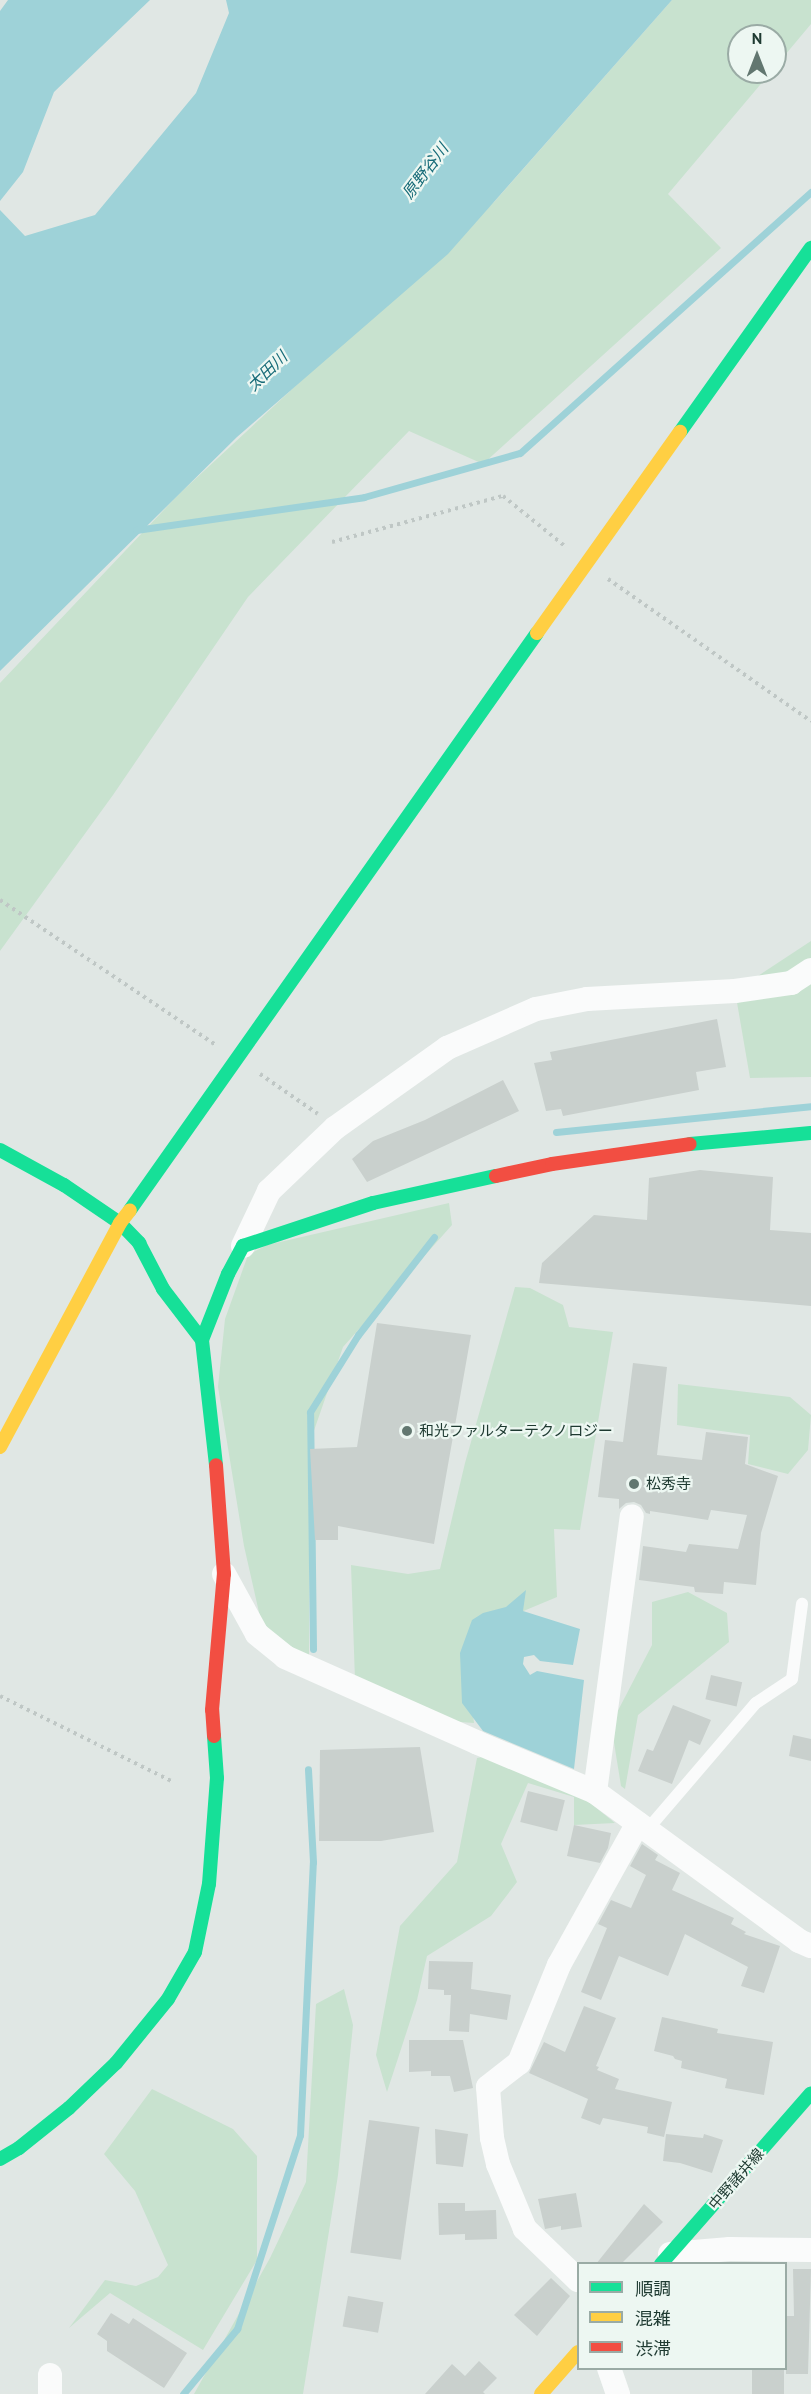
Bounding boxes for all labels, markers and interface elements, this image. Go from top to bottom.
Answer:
north arrow [727,24,787,84]
text: N [752,28,762,48]
water label: 原野谷川 [398,140,452,202]
water label: 太田川 [243,347,291,395]
place label: 和光ファルターテクノロジー [419,1422,614,1440]
marker: 和光ファルターテクノロジー [400,1424,414,1438]
place label: 松秀寺 [646,1475,691,1493]
marker: 松秀寺 [627,1477,641,1491]
street label: 中野諸井線 [705,2145,767,2213]
legend [577,2262,787,2370]
text: 順調 [635,2277,671,2300]
text: 混雑 [635,2307,671,2330]
text: 渋滞 [635,2337,671,2360]

